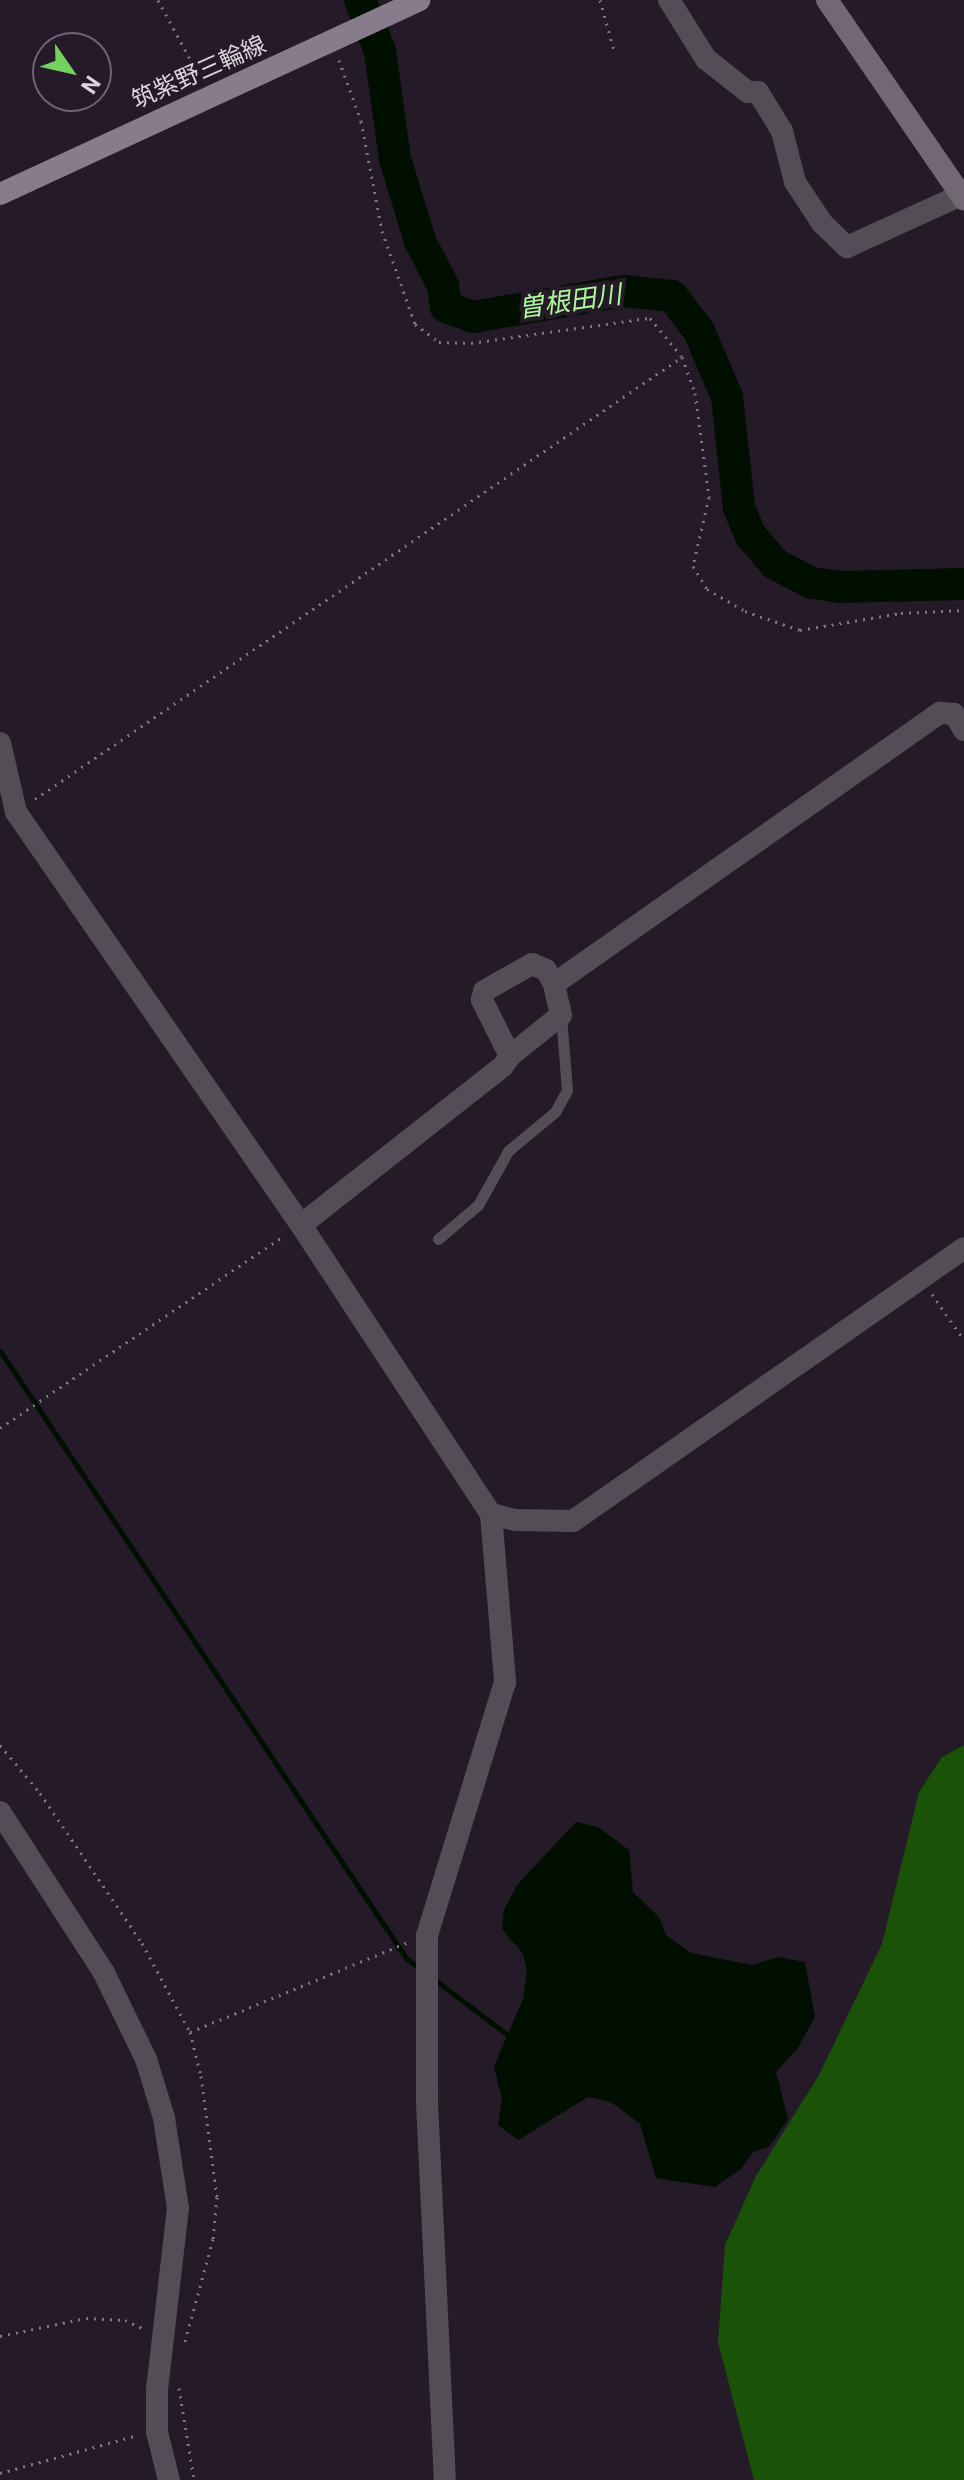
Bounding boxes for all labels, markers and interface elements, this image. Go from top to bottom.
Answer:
street label: 筑紫野三輪線 [127,31,271,115]
north arrow [32,32,112,112]
text: N [76,71,105,98]
water label: 曽根田川 [516,279,624,325]

